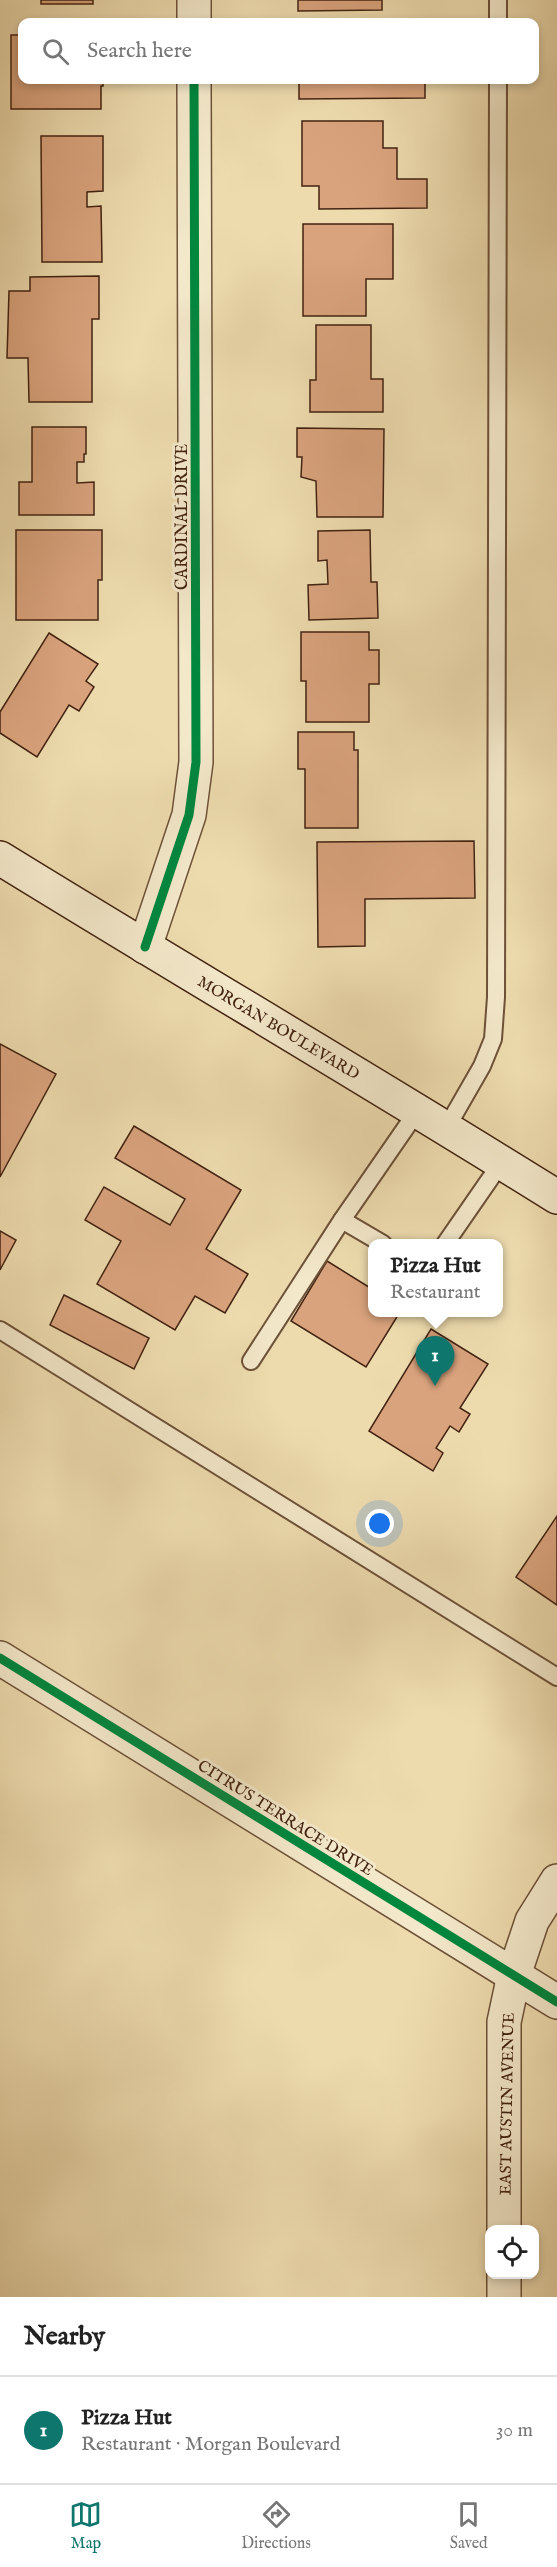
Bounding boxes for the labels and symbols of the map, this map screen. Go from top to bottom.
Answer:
street label: CARDINAL DRIVE [173,444,193,590]
street label: MORGAN BOULEVARD [193,972,363,1085]
pin: 1 [416,1336,454,1386]
your location [365,1509,394,1538]
street label: CITRUS TERRACE DRIVE [193,1756,376,1881]
street label: EAST AUSTIN AVENUE [496,2012,520,2196]

